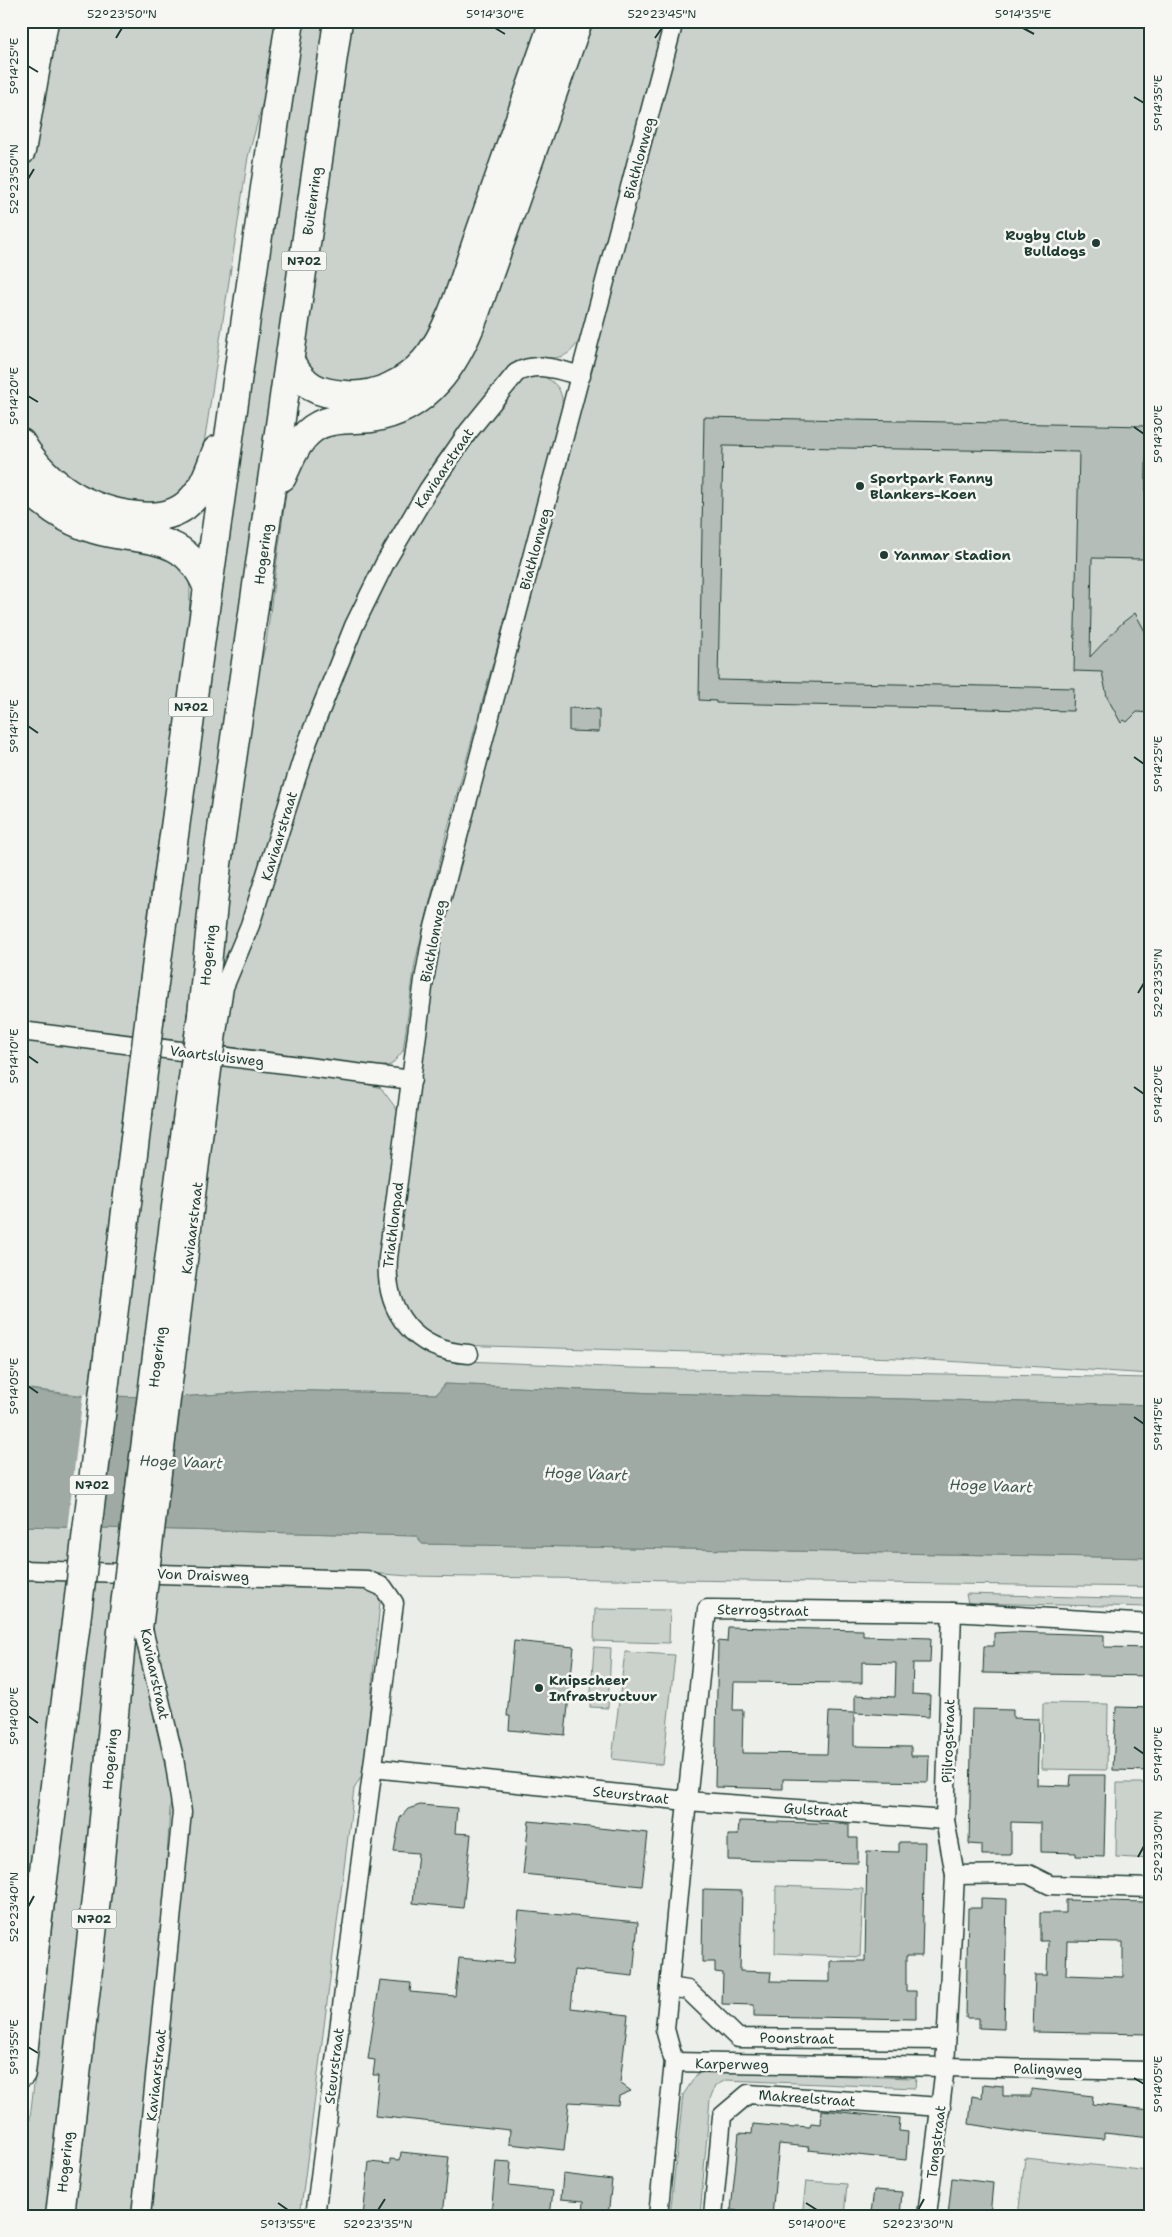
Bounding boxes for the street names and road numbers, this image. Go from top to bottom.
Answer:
street label: Biathlonweg [619,115,659,201]
street label: Buitenring [298,166,326,236]
road number: N702 [282,252,326,270]
street label: Kaviaarstraat [411,424,477,512]
street label: Biathlonweg [515,506,555,592]
street label: Hogering [250,522,276,586]
road number: N702 [168,698,214,716]
street label: Kaviaarstraat [257,789,301,883]
street label: Biathlonweg [416,898,450,984]
street label: Hogering [196,923,220,987]
street label: Vaartsluisweg [169,1041,265,1071]
street label: Kaviaarstraat [177,1181,207,1275]
street label: Triathlonpad [379,1181,407,1269]
street label: Hogering [144,1325,170,1389]
road number: N702 [70,1476,114,1494]
street label: Von Draisweg [157,1564,249,1586]
street label: Sterrogstraat [717,1600,809,1620]
street label: Kaviaarstraat [137,1627,173,1721]
street label: Pijlrogstraat [938,1699,958,1783]
street label: Hogering [98,1727,122,1791]
street label: Steurstraat [592,1782,670,1808]
street label: Gulstraat [783,1799,849,1821]
road number: N702 [72,1910,116,1928]
street label: Steurstraat [320,2027,348,2105]
street label: Kaviaarstraat [142,2028,170,2122]
street label: Poonstraat [759,2028,835,2048]
street label: Karperweg [695,2054,769,2074]
street label: Palingweg [1013,2059,1083,2079]
street label: Makreelstraat [758,2086,856,2110]
street label: Tongstraat [923,2104,949,2180]
street label: Hogering [53,2130,77,2194]

